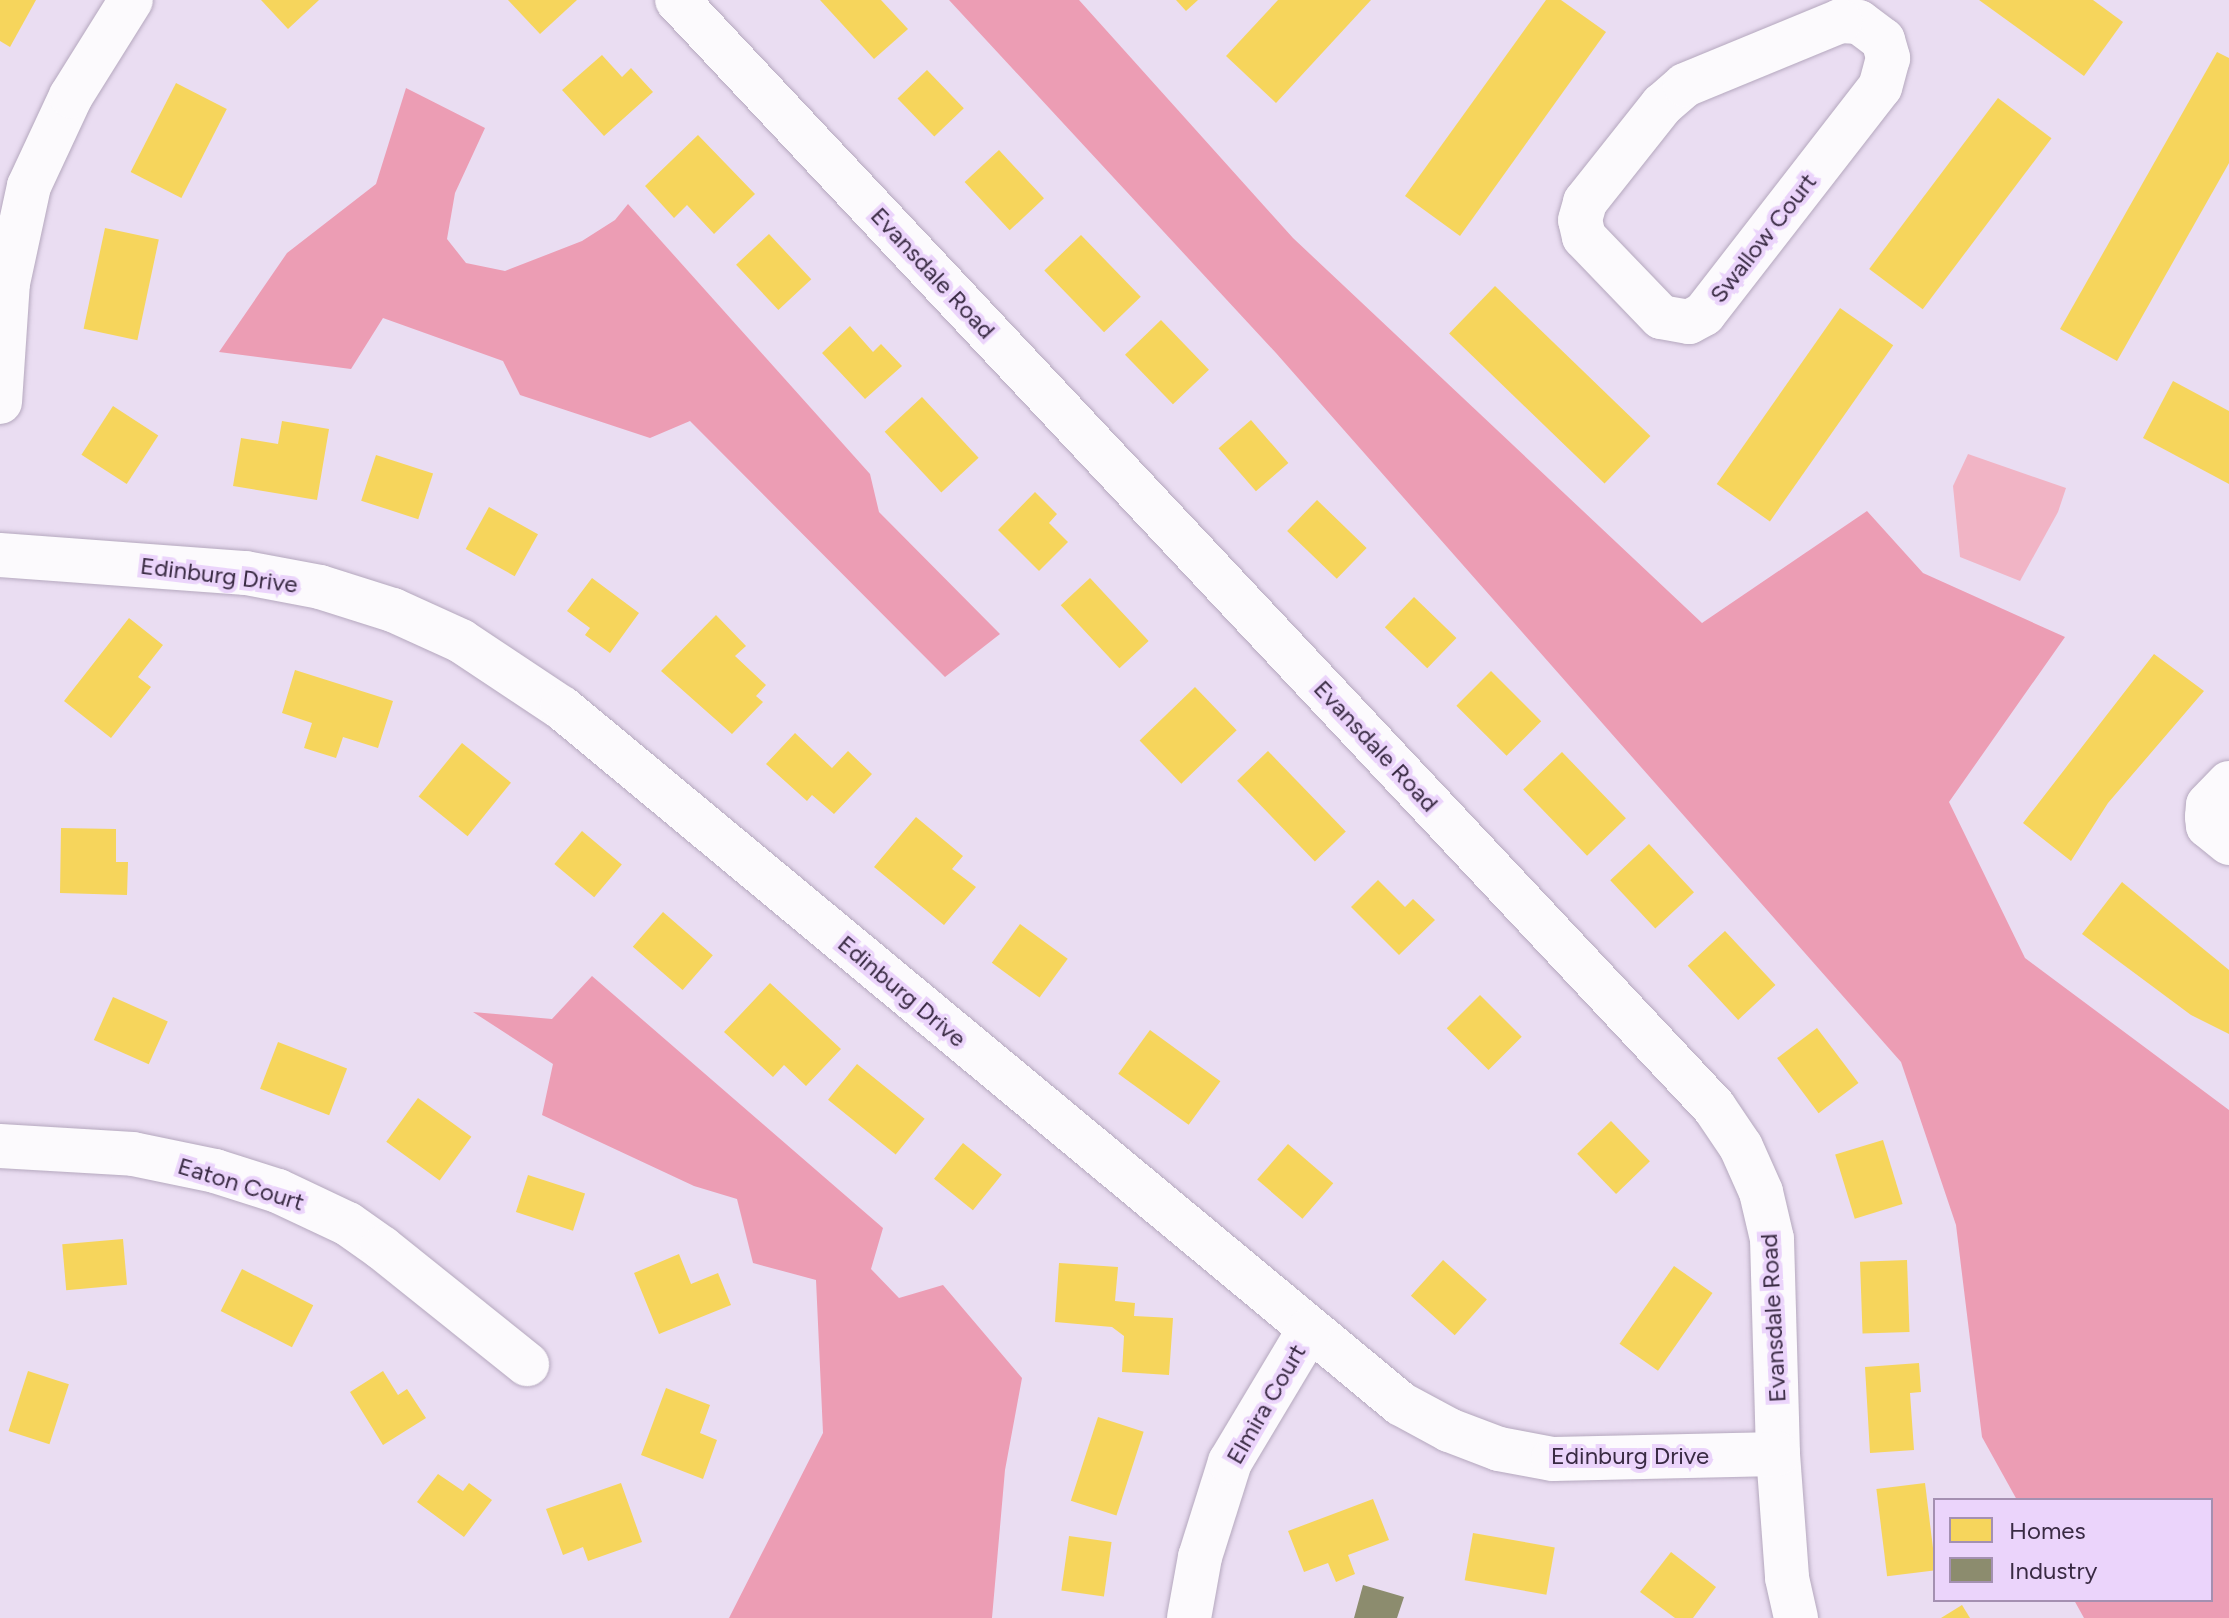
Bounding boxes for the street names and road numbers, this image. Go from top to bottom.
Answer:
street label: Swallow Court [1704,168,1822,308]
street label: Evansdale Road [865,201,1001,345]
street label: Edinburg Drive [139,551,299,599]
street label: Evansdale Road [1308,674,1444,818]
street label: Edinburg Drive [832,929,972,1053]
street label: Eaton Court [174,1151,308,1217]
street label: Evansdale Road [1754,1233,1792,1403]
street label: Elmira Court [1220,1339,1312,1469]
street label: Edinburg Drive [1551,1442,1709,1470]

